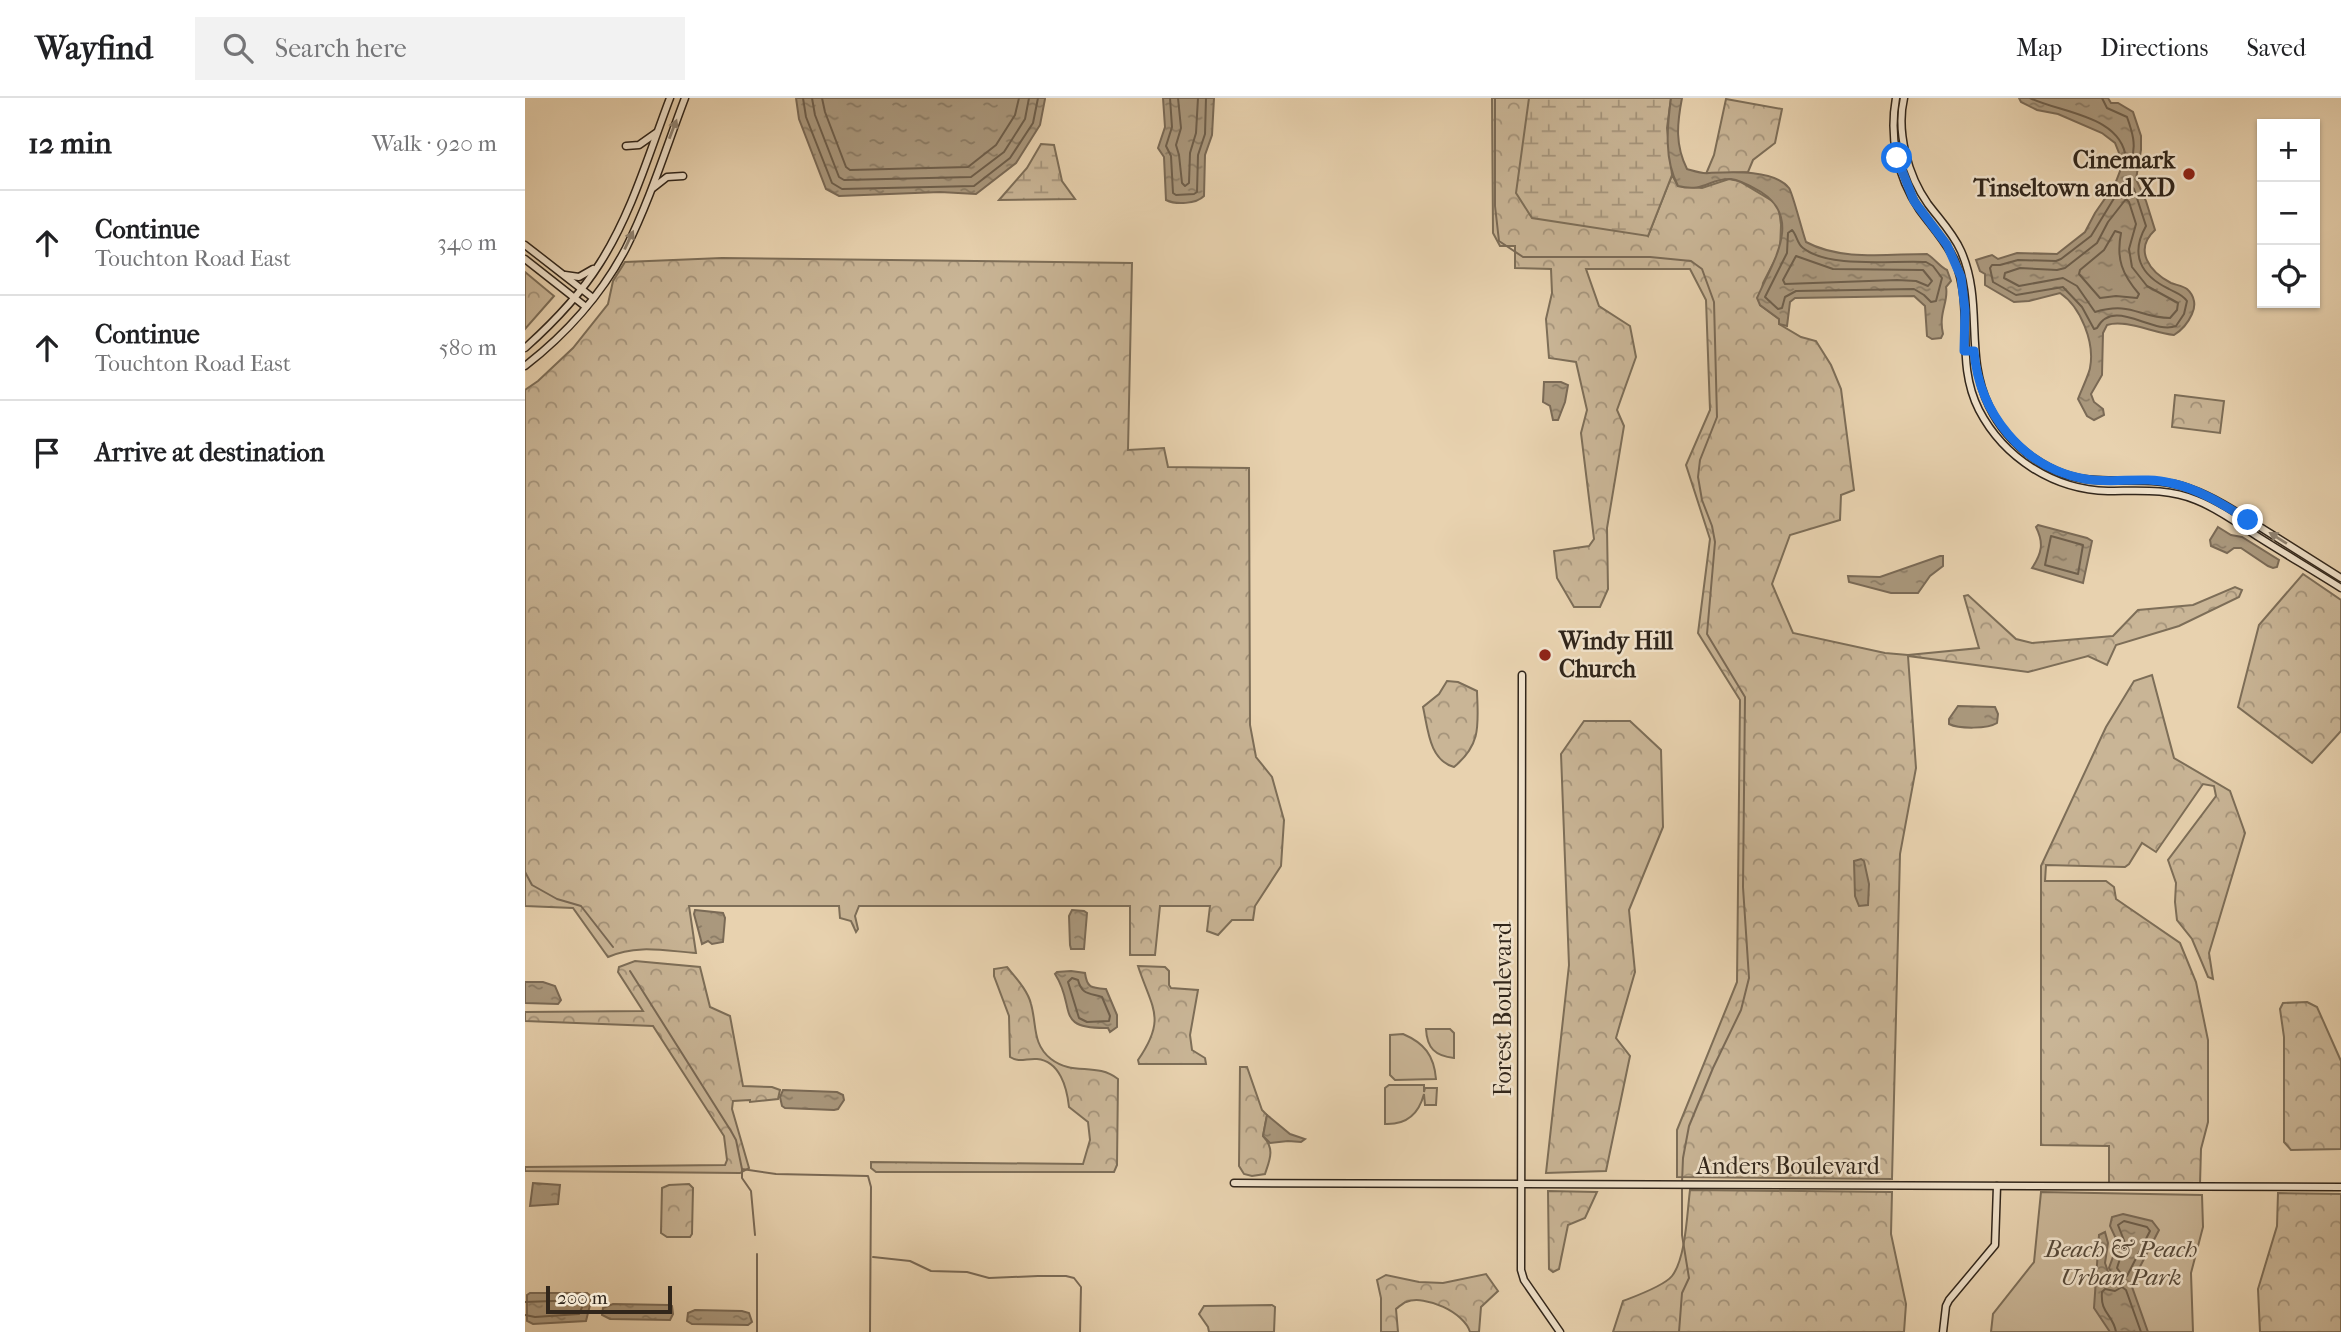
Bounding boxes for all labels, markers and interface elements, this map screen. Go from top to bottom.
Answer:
search box [195,17,685,80]
text: Wayfind [35,29,153,68]
icon: search [219,29,257,67]
text: Search here [275,33,407,64]
text: Map [2016,34,2062,62]
text: Directions [2100,34,2208,62]
text: Saved [2246,34,2306,62]
one-way arrow [668,118,679,139]
map controls [2257,119,2320,308]
button: + [2257,119,2320,182]
text: 12 min [28,126,112,161]
text: Walk · 920 m [372,130,497,157]
route start [1881,142,1912,173]
place label: Cinemark Tinseltown and XD [1973,146,2176,202]
marker: Cinemark Tinseltown and XD [2181,166,2197,182]
button: − [2257,182,2320,245]
text: Continue [95,214,200,245]
icon: ahead [28,224,66,262]
text: 340 m [437,229,497,256]
one-way arrow [624,230,635,251]
text: Touchton Road East [95,245,291,272]
button: locate [2257,245,2320,308]
text: Continue [95,319,200,350]
icon: ahead [28,329,66,367]
text: 580 m [439,334,497,361]
text: Touchton Road East [95,350,291,377]
icon: arrive [28,434,66,472]
text: Arrive at destination [95,437,325,468]
route end [2232,504,2263,535]
one-way arrow [2268,532,2287,545]
place label: Windy Hill Church [1558,627,1674,683]
marker: Windy Hill Church [1537,647,1553,663]
street label: Forest Boulevard [1489,921,1517,1096]
street label: Anders Boulevard [1695,1152,1881,1180]
park label: Beach & Peach Urban Park [2043,1235,2197,1291]
scale bar [546,1283,672,1315]
text: 200 m [557,1287,608,1309]

